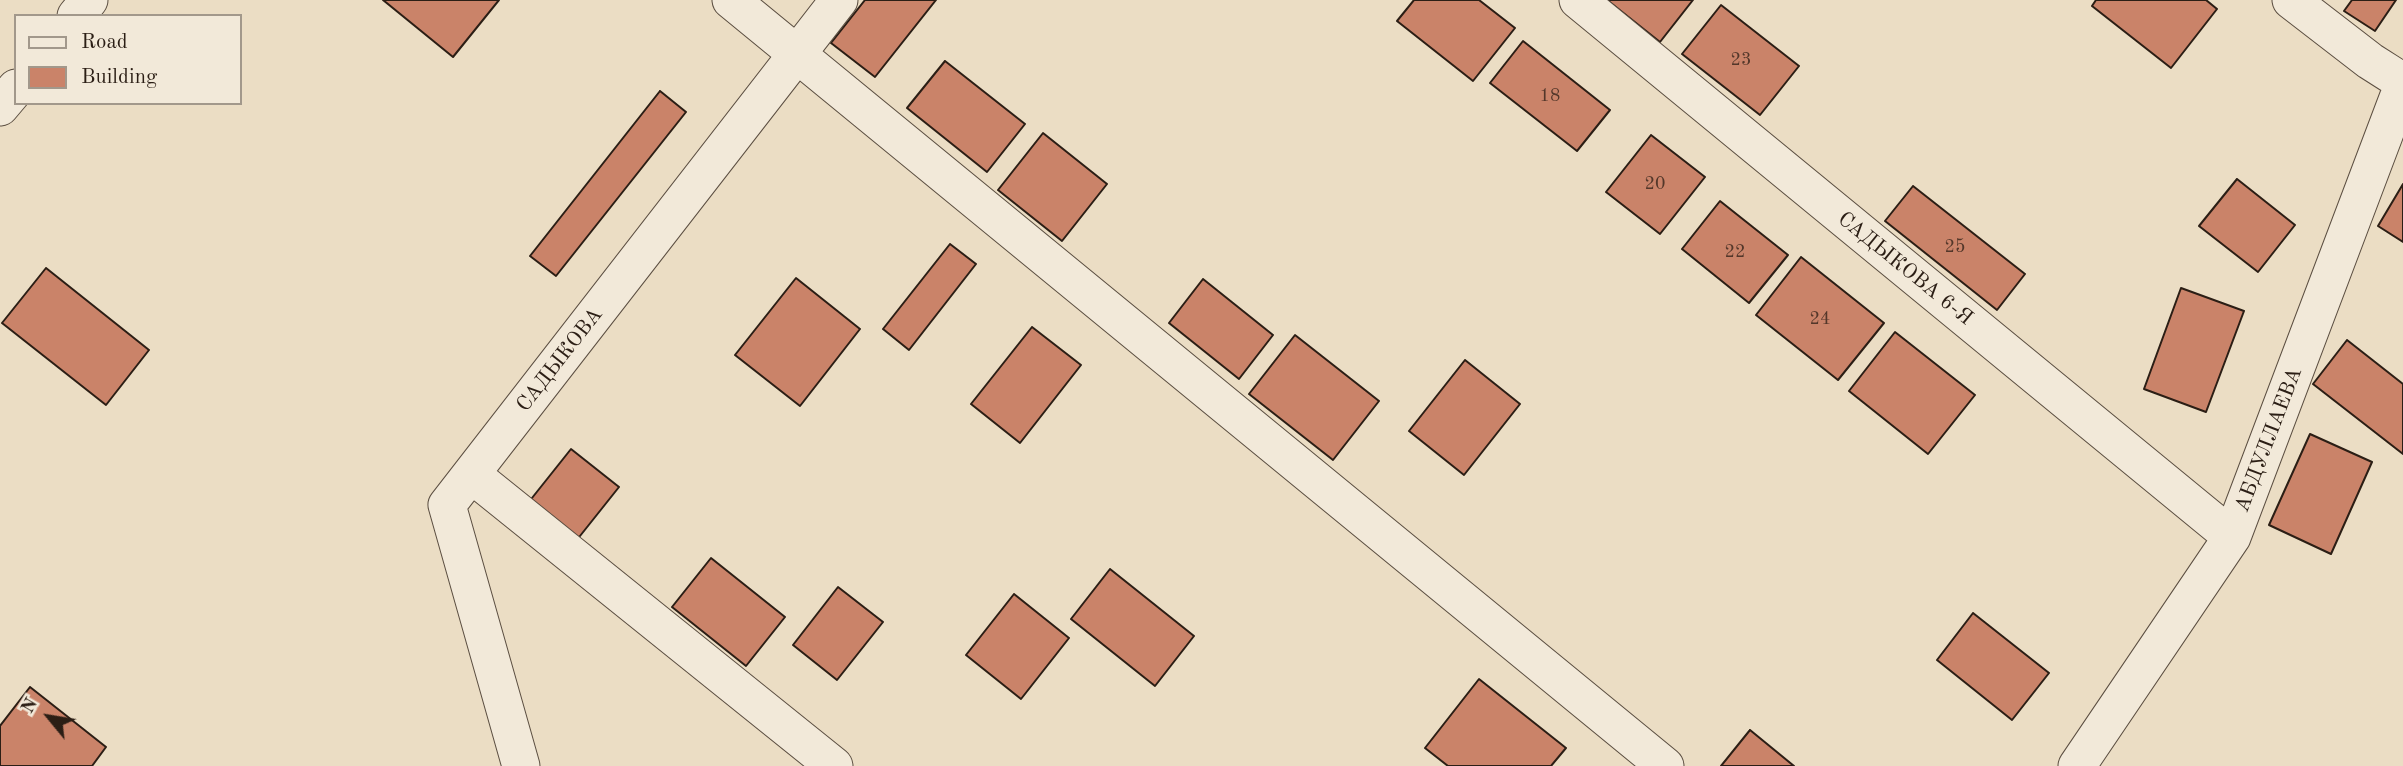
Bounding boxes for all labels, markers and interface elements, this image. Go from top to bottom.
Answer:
legend [14,14,242,105]
text: Road [81,32,128,53]
house number: 23 [1731,49,1751,71]
text: Building [81,67,157,88]
house number: 18 [1540,85,1560,107]
house number: 20 [1645,173,1665,195]
street label: САДЫКОВА 6-Я [1832,207,1978,331]
house number: 25 [1945,236,1965,258]
house number: 22 [1725,241,1745,263]
street label: САДЫКОВА [512,303,608,417]
house number: 24 [1810,308,1830,330]
street label: АБДУЛЛАЕВА [2230,364,2308,516]
north arrow [14,682,84,752]
text: N [19,695,42,717]

